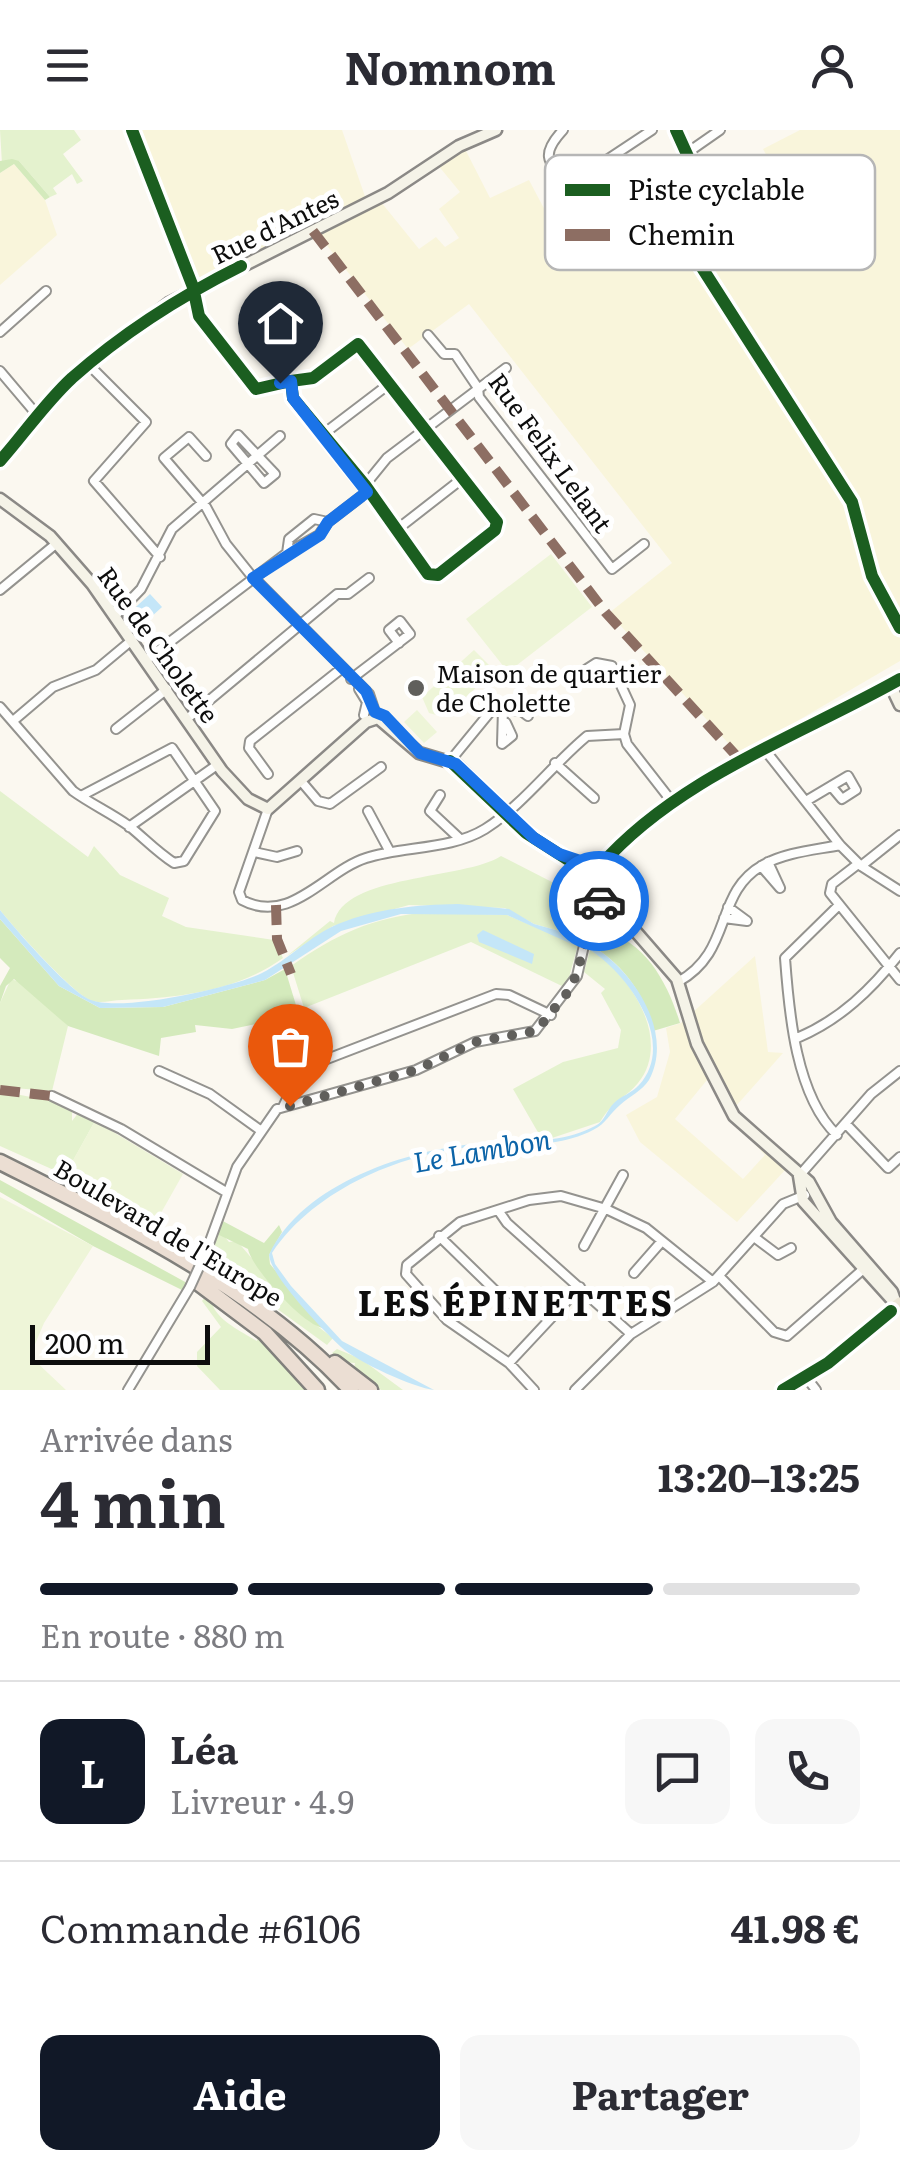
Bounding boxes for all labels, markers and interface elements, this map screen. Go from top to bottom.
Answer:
text: Nomnom [344,32,556,99]
icon: menu [40,38,95,93]
icon: person [805,38,860,93]
legend [545,155,875,270]
text: Piste cyclable [628,167,805,209]
street label: Rue d'Antes [205,179,344,272]
text: Chemin [628,212,735,254]
pin [238,281,323,384]
icon: home [253,296,308,351]
street label: Rue Felix Lelant [480,365,622,540]
street label: Rue de Cholette [90,558,229,730]
place label: Maison de quartier de Cholette [436,654,661,720]
marker: Maison de quartier de Cholette [405,677,427,699]
courier [549,851,649,951]
icon: car [572,874,627,929]
pin [248,1004,333,1107]
icon: bag [263,1019,318,1074]
water label: Le Lambon [410,1116,554,1182]
street label: Boulevard de l'Europe [48,1149,290,1315]
district label: LES ÉPINETTES [358,1275,674,1327]
scale bar [30,1320,210,1364]
text: 200 m [45,1321,124,1363]
text: Arrivée dans [40,1414,232,1462]
text: 13:20–13:25 [658,1447,860,1504]
text: 4 min [40,1451,226,1548]
text: En route · 880 m [40,1610,285,1658]
text: Léa [170,1719,238,1776]
button: chat [625,1719,730,1824]
button: phone [755,1719,860,1824]
text: L [80,1743,105,1800]
text: Livreur · 4.9 [170,1776,354,1824]
text: Commande #6106 [40,1898,361,1955]
text: 41.98 € [731,1898,860,1955]
button: Aide [40,2035,440,2150]
button: Partager [460,2035,860,2150]

